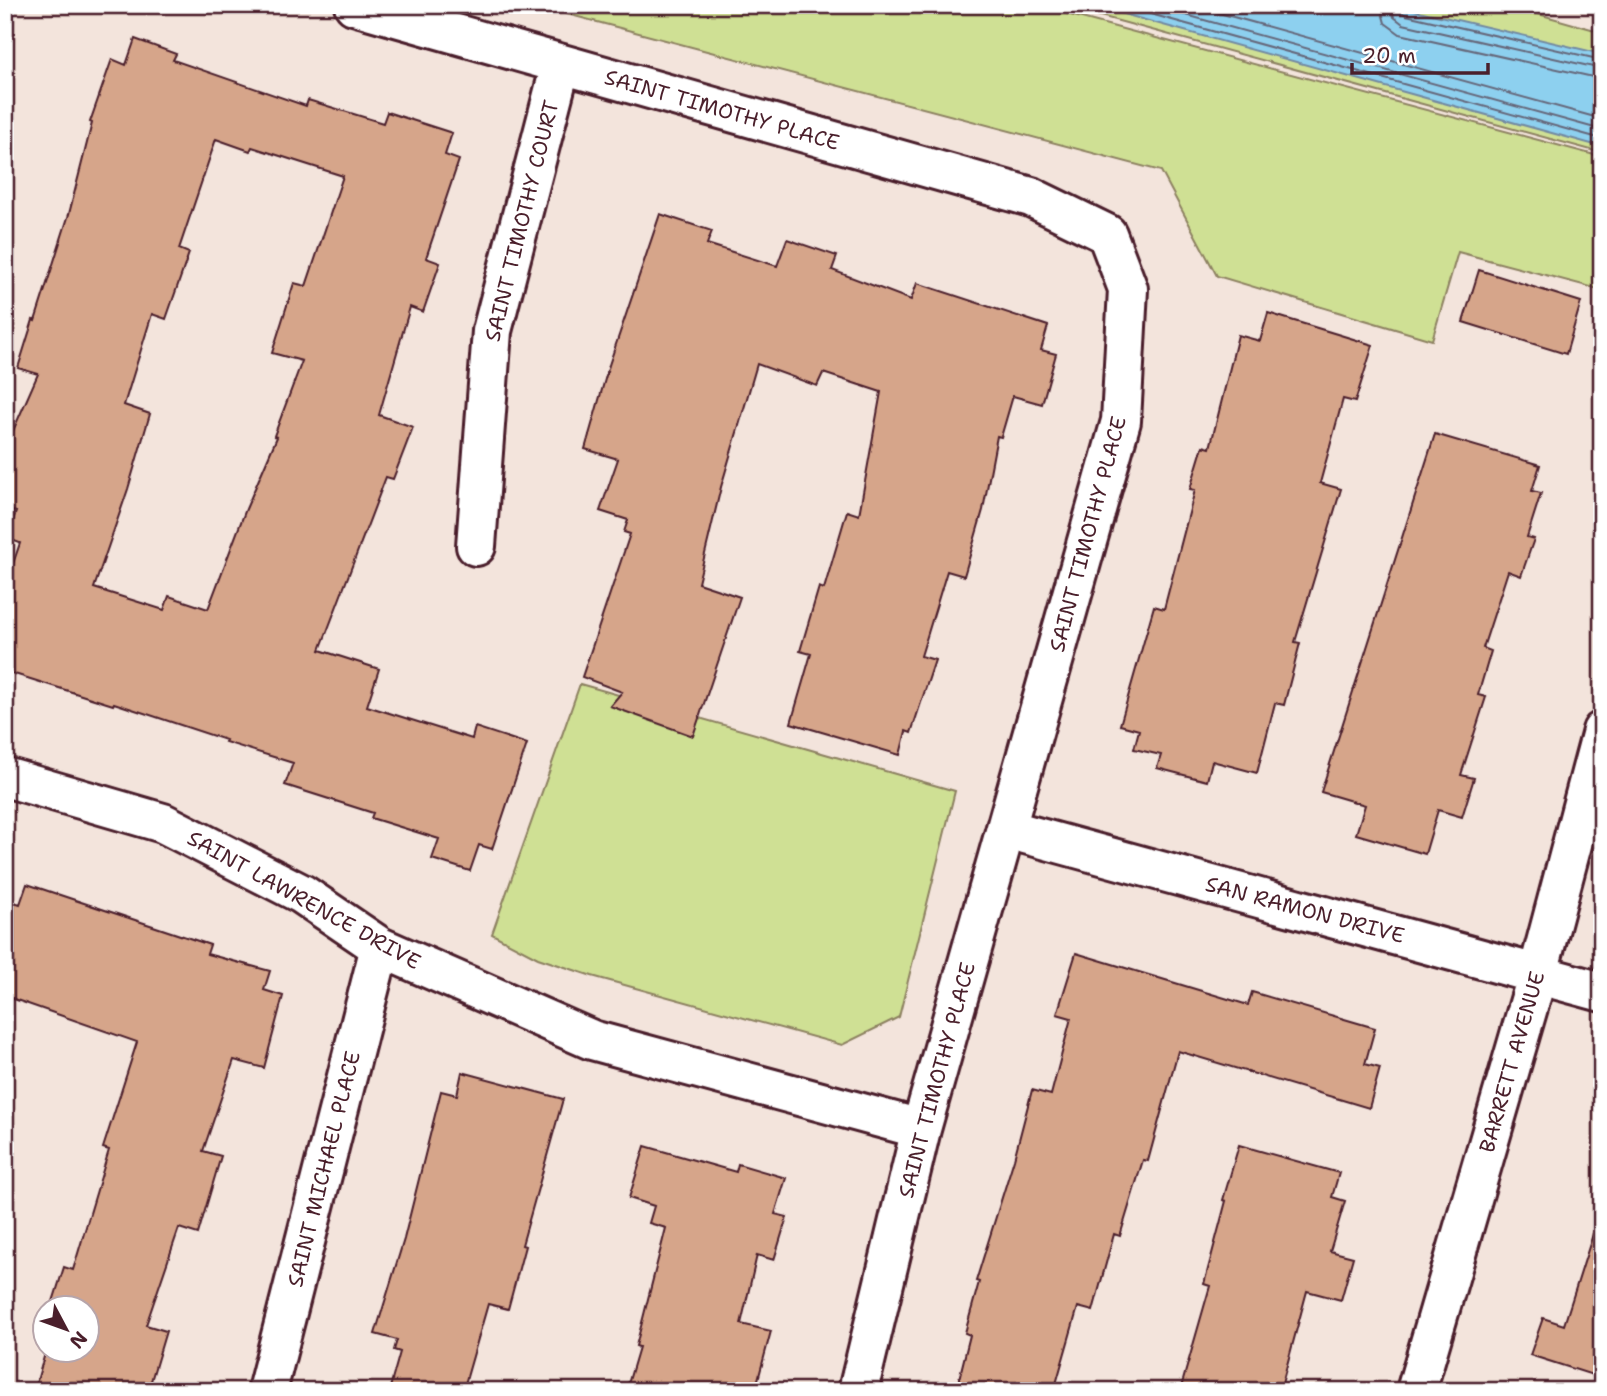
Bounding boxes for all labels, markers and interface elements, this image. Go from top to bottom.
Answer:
scale bar [1352,32,1488,76]
text: 20 m [1362,42,1416,70]
street label: SAINT TIMOTHY PLACE [601,63,843,157]
street label: SAINT TIMOTHY COURT [478,97,566,345]
street label: SAINT TIMOTHY PLACE [1043,413,1133,655]
street label: SAINT LAWRENCE DRIVE [182,824,426,976]
street label: SAN RAMON DRIVE [1202,870,1408,950]
street label: SAINT TIMOTHY PLACE [892,959,982,1201]
street label: BARRETT AVENUE [1473,968,1551,1156]
street label: SAINT MICHAEL PLACE [281,1048,367,1290]
north arrow [32,1294,102,1364]
text: N [64,1326,93,1354]

